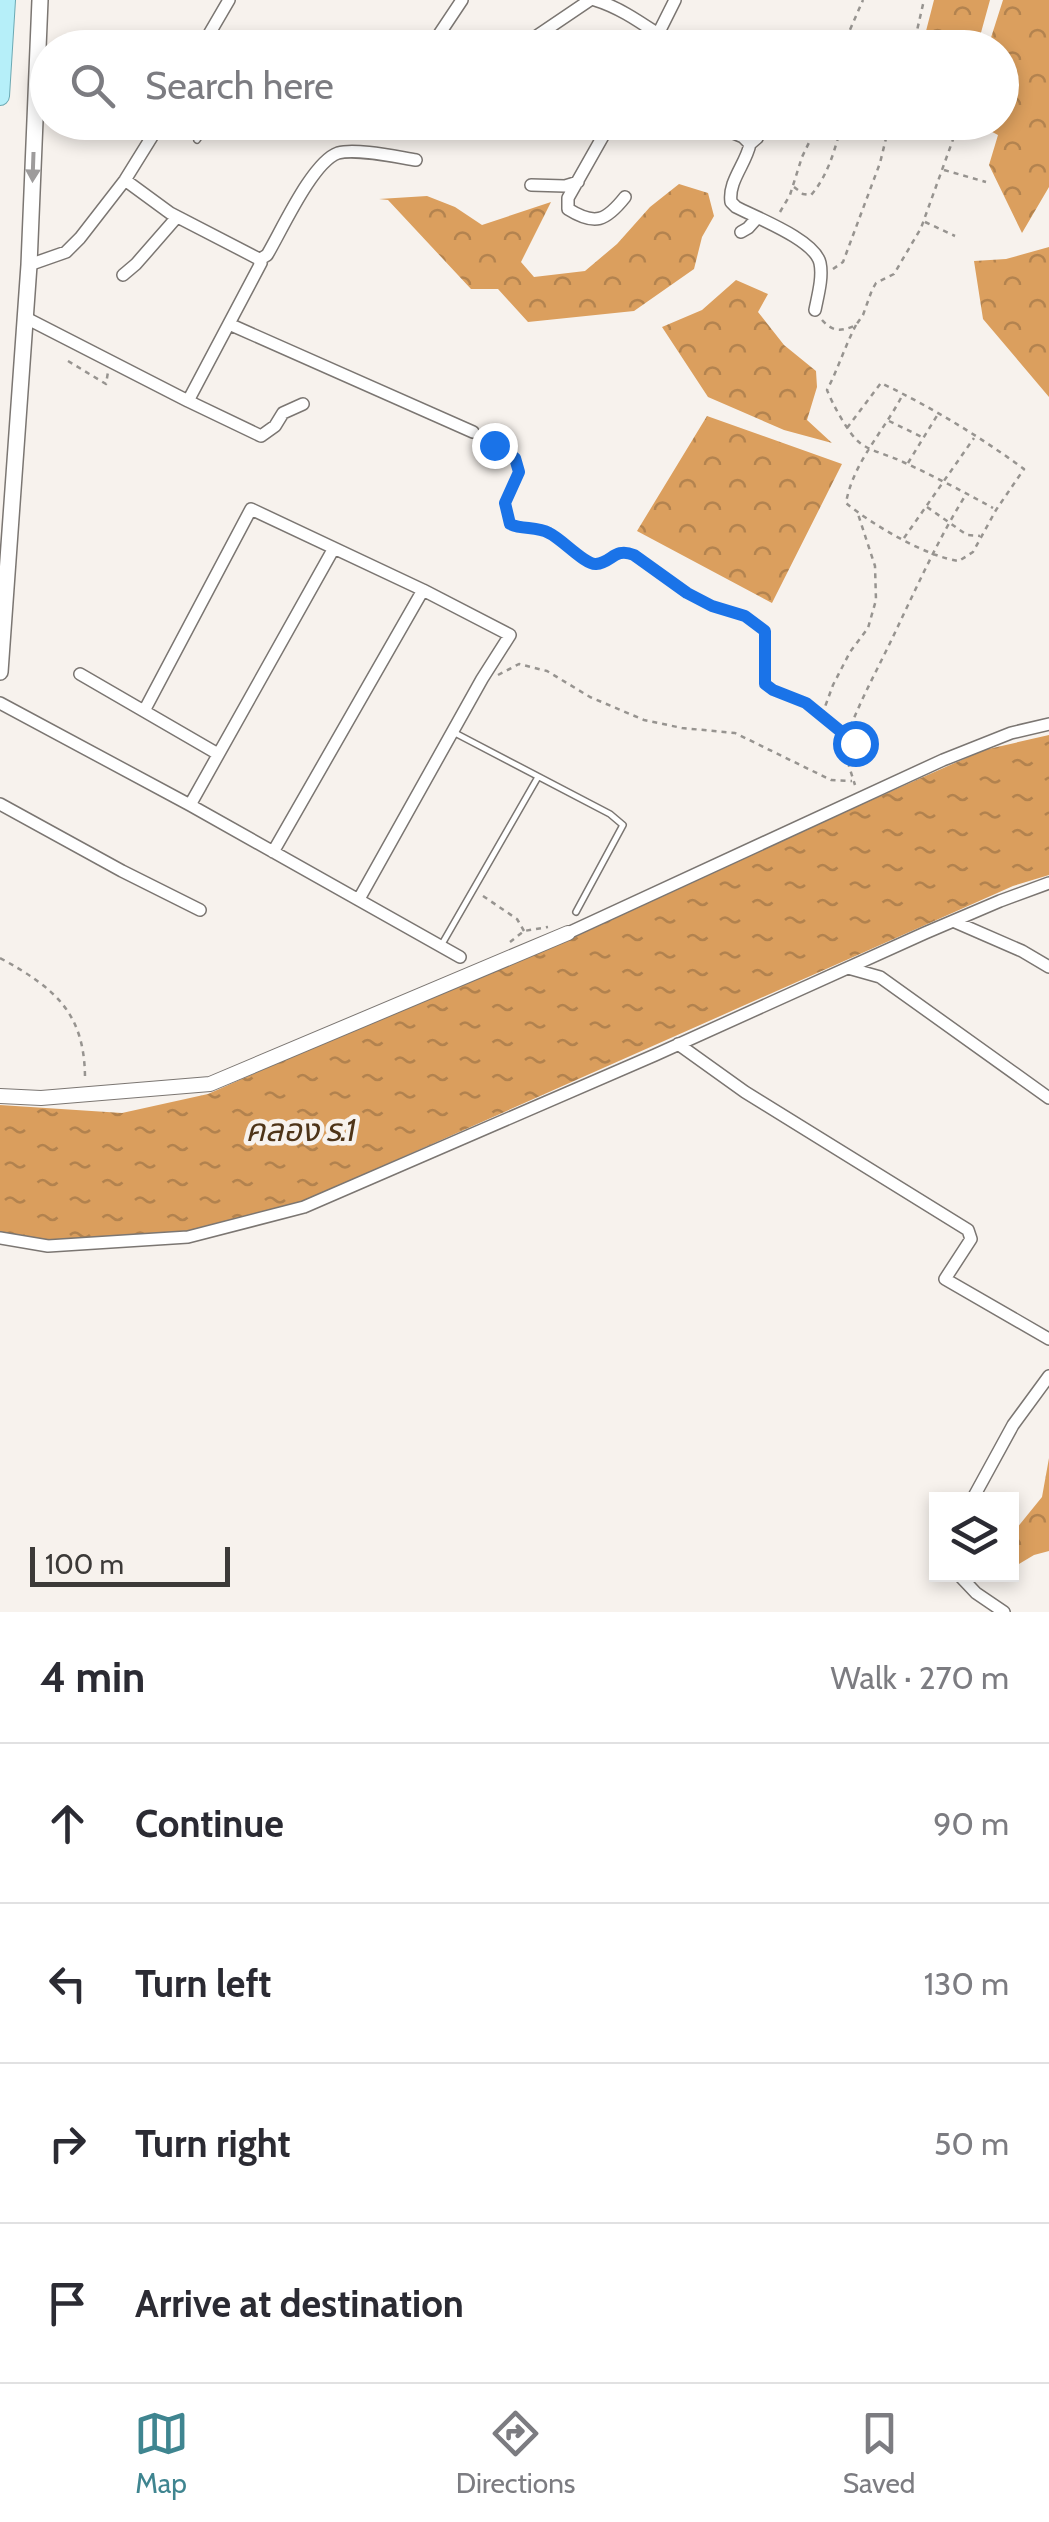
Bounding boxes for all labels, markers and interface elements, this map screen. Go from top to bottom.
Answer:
search box [30,30,1019,140]
icon: search [65,58,120,113]
text: Search here [145,62,334,109]
one-way arrow [25,152,41,184]
route end [472,423,518,469]
route start [833,721,879,767]
water label: คลอง ร.1 [245,1110,357,1149]
map controls [929,1492,1019,1582]
button: layers [929,1492,1019,1582]
scale bar [30,1542,230,1586]
text: 100 m [45,1547,124,1581]
text: 4 min [40,1651,145,1703]
text: Walk · 270 m [831,1658,1009,1697]
icon: ahead [40,1796,95,1851]
text: Continue [135,1800,284,1847]
text: 90 m [933,1804,1009,1843]
icon: left [40,1956,95,2011]
text: Turn left [135,1960,271,2007]
text: 130 m [924,1964,1009,2003]
icon: right [40,2116,95,2171]
text: Turn right [135,2120,291,2167]
text: 50 m [934,2124,1009,2163]
icon: arrive [40,2276,95,2331]
text: Arrive at destination [135,2280,464,2327]
tab: Map [134,2406,189,2500]
tab: Directions [456,2406,575,2500]
tab: Saved [843,2406,915,2500]

